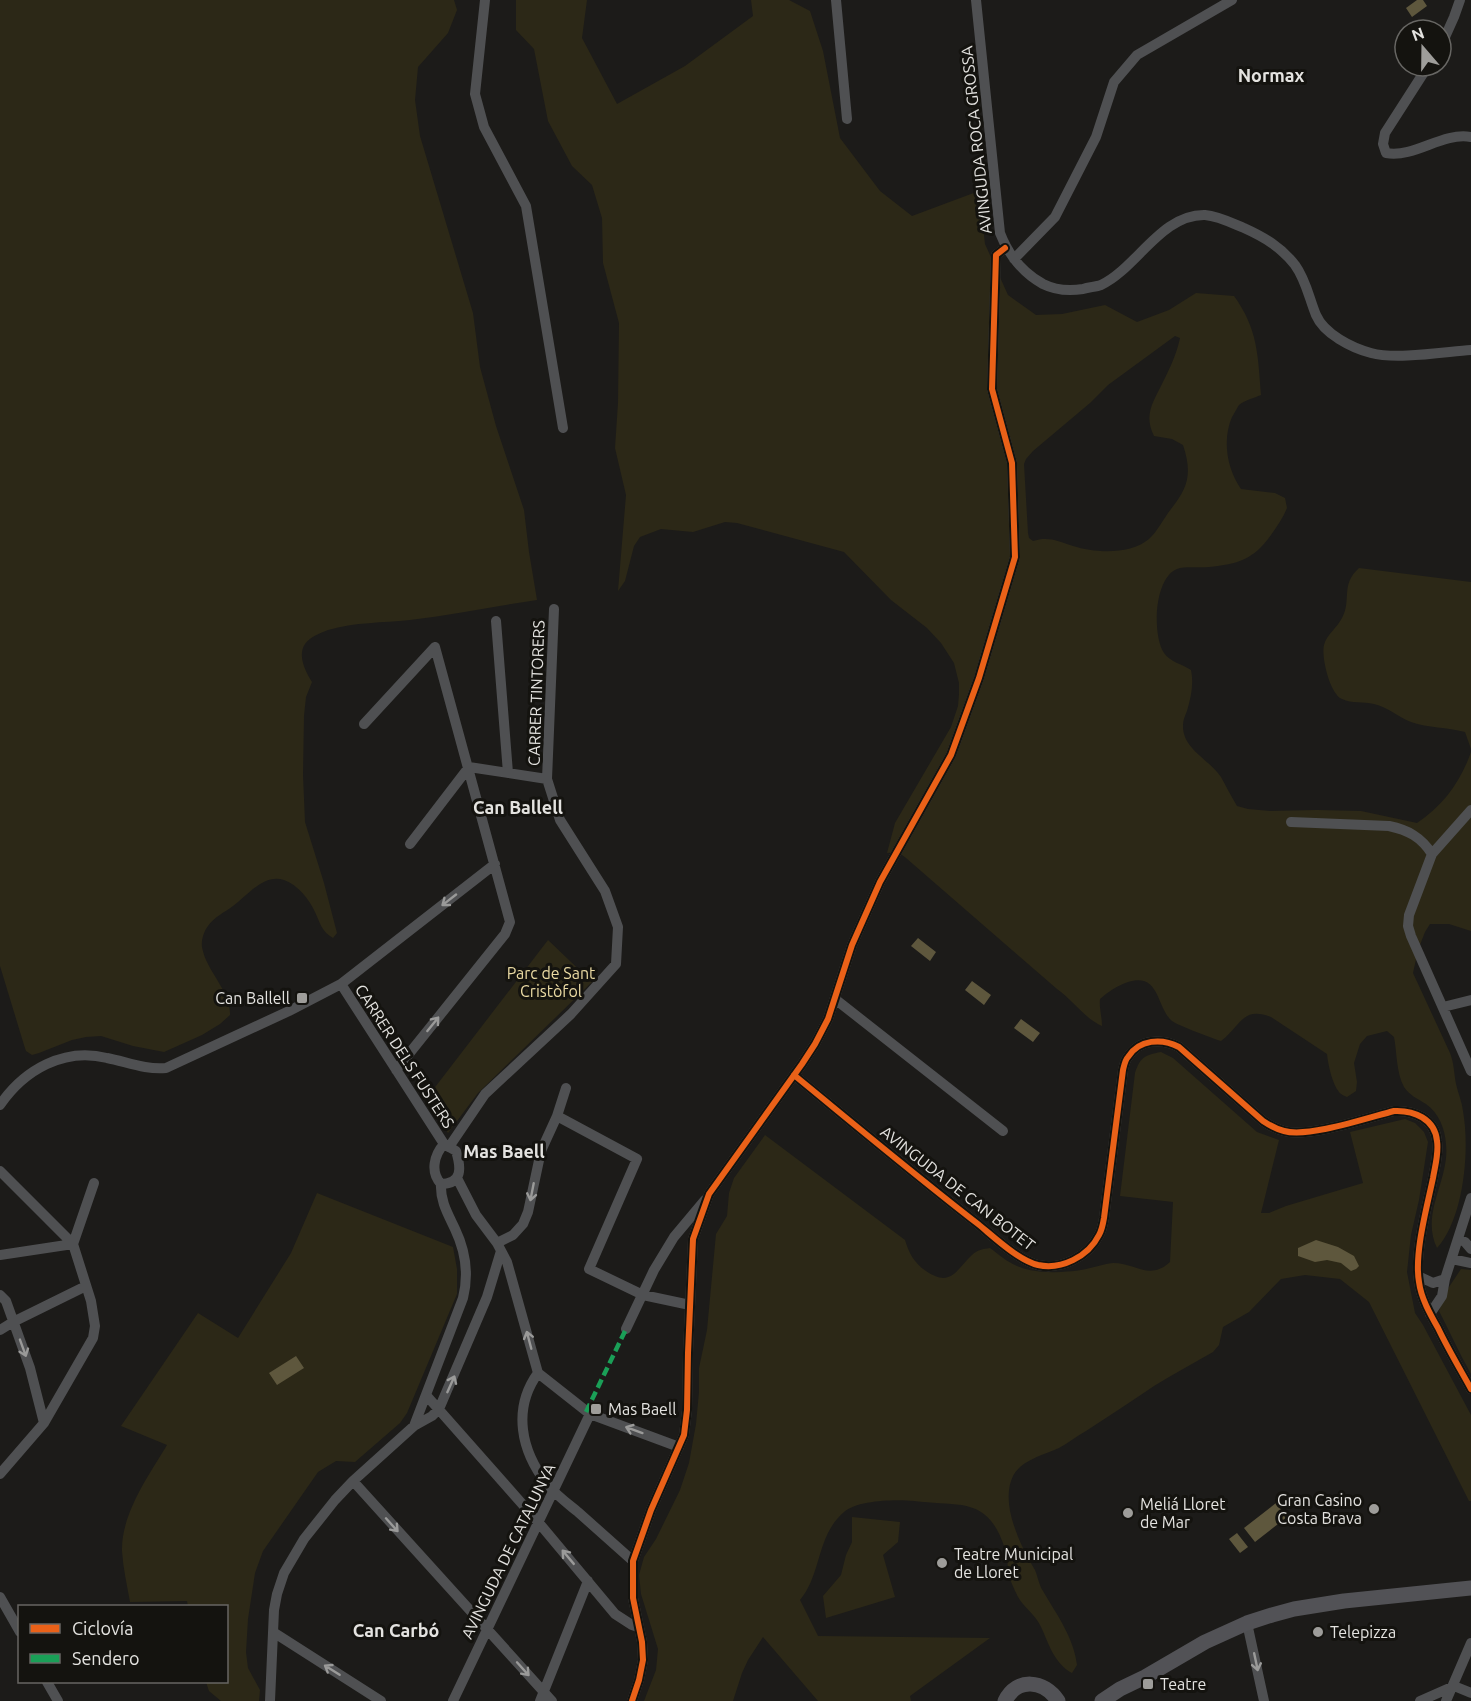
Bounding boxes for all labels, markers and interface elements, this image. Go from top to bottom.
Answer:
north arrow [1393,18,1453,78]
text: N [1409,23,1427,44]
street label: AVINGUDA ROCA GROSSA [957,45,995,235]
district label: Normax [1238,65,1305,85]
street label: CARRER TINTORERS [524,620,548,766]
district label: Can Ballell [473,797,564,817]
one-way arrow [441,893,457,906]
park label: Parc de Sant Cristòfol [507,964,596,1000]
street label: CARRER DELS FUSTERS [352,981,458,1131]
place label: Can Ballell [215,989,290,1007]
marker: Can Ballell [295,991,309,1005]
one-way arrow [426,1017,439,1033]
street label: AVINGUDA DE CAN BOTET [877,1122,1039,1254]
district label: Mas Baell [463,1141,545,1161]
one-way arrow [526,1181,537,1201]
one-way arrow [522,1331,534,1350]
one-way arrow [18,1338,29,1357]
one-way arrow [446,1375,457,1393]
place label: Mas Baell [608,1400,676,1418]
marker: Mas Baell [589,1402,603,1416]
one-way arrow [626,1424,644,1435]
street label: AVINGUDA DE CATALUNYA [458,1460,559,1642]
place label: Gran Casino Costa Brava [1277,1491,1362,1527]
place label: Meliá Lloret de Mar [1140,1495,1226,1531]
marker: Gran Casino Costa Brava [1367,1502,1381,1516]
marker: Meliá Lloret de Mar [1121,1506,1135,1520]
one-way arrow [385,1517,399,1532]
place label: Teatre Municipal de Lloret [954,1545,1073,1581]
one-way arrow [561,1549,574,1565]
marker: Teatre Municipal de Lloret [935,1556,949,1570]
legend [18,1605,228,1683]
text: Ciclovía [72,1618,133,1638]
district label: Can Carbó [353,1620,439,1640]
place label: Telepizza [1330,1623,1396,1641]
marker: Telepizza [1311,1625,1325,1639]
text: Sendero [72,1648,139,1668]
one-way arrow [1250,1652,1262,1671]
one-way arrow [516,1662,530,1677]
one-way arrow [324,1663,341,1675]
place label: Teatre [1160,1675,1206,1693]
marker: Teatre [1141,1677,1155,1691]

